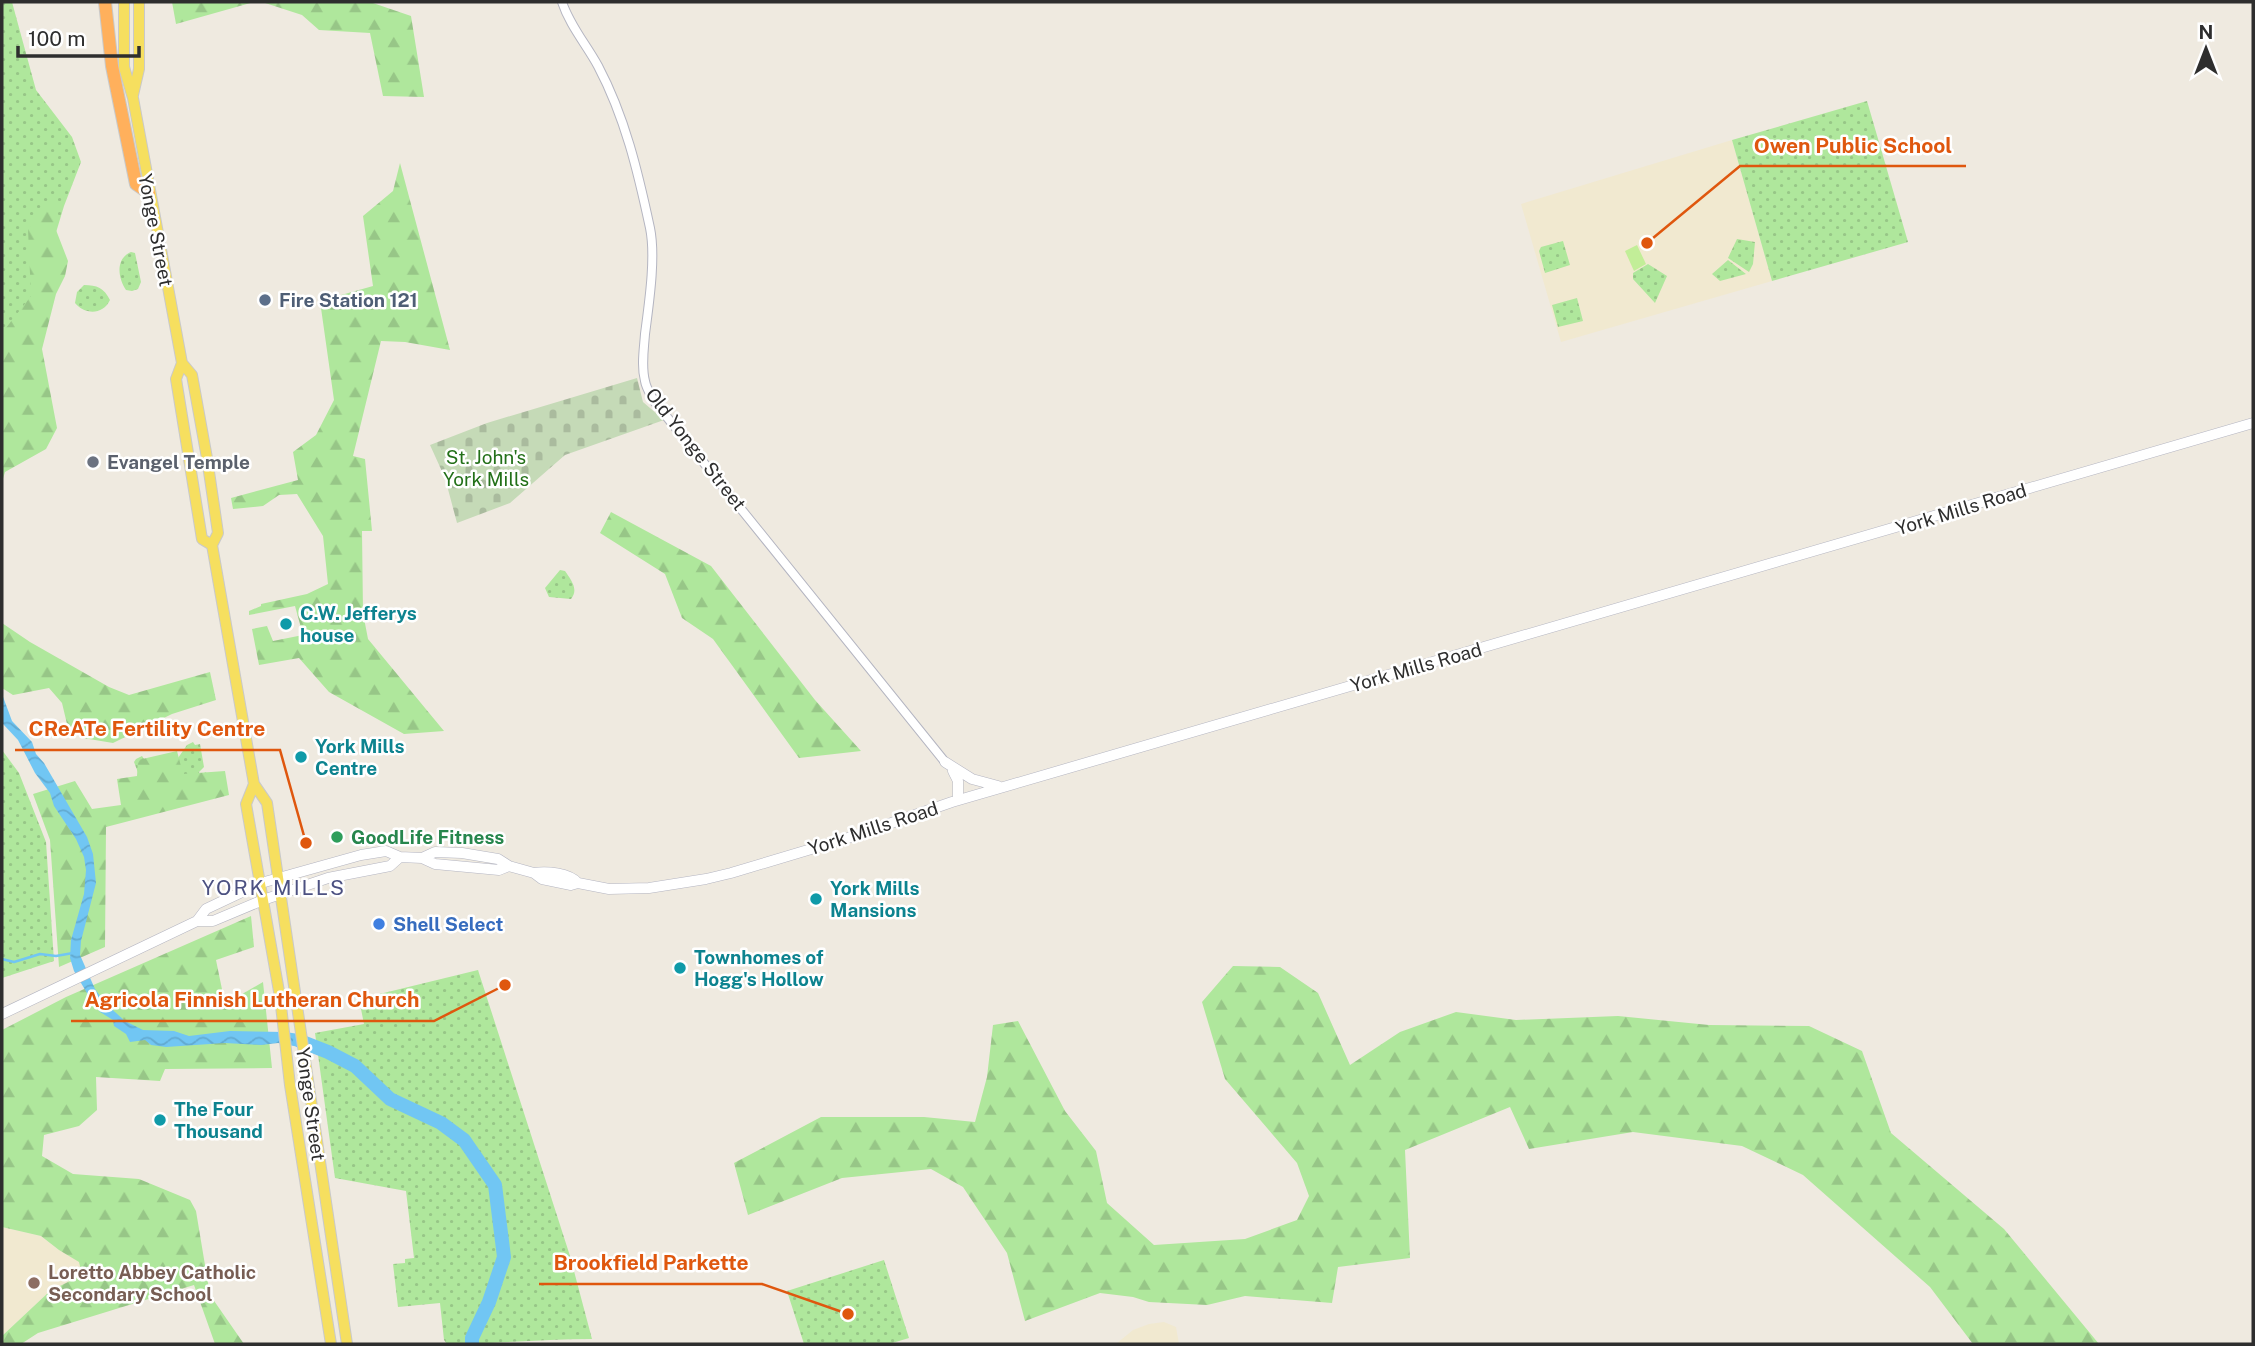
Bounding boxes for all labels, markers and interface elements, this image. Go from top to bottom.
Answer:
scale bar [18,14,138,58]
north arrow [2171,14,2241,84]
text: N [2199,21,2213,43]
text: 100 m [28,26,85,51]
callout: Owen Public School [1740,124,1966,166]
text: Owen Public School [1754,133,1952,158]
street label: Yonge Street [134,172,178,288]
place label: Fire Station 121 [279,289,418,311]
marker: Fire Station 121 [257,292,273,308]
street label: Old Yonge Street [641,383,751,515]
park label: St. John's York Mills [443,446,529,490]
place label: Evangel Temple [107,451,250,473]
marker: Evangel Temple [85,454,101,470]
street label: York Mills Road [1893,479,2029,539]
place label: C.W. Jefferys house [300,602,417,646]
marker: C.W. Jefferys house [278,616,294,632]
street label: York Mills Road [1348,638,1484,696]
callout: CReATe Fertility Centre [15,708,280,750]
text: CReATe Fertility Centre [29,716,265,741]
place label: York Mills Centre [315,735,405,779]
marker: York Mills Centre [293,749,309,765]
street label: York Mills Road [805,797,941,859]
place label: GoodLife Fitness [351,826,504,848]
marker: GoodLife Fitness [329,829,345,845]
district label: YORK MILLS [202,875,346,900]
place label: York Mills Mansions [830,877,920,921]
marker: York Mills Mansions [808,891,824,907]
place label: Shell Select [393,913,504,935]
marker: Shell Select [371,916,387,932]
place label: Townhomes of Hogg's Hollow [694,946,824,990]
marker: Townhomes of Hogg's Hollow [672,960,688,976]
callout: Agricola Finnish Lutheran Church [71,979,434,1021]
text: Agricola Finnish Lutheran Church [85,987,419,1012]
street label: Yonge Street [292,1046,330,1162]
place label: The Four Thousand [174,1098,263,1142]
marker: The Four Thousand [152,1112,168,1128]
callout: Brookfield Parkette [539,1242,762,1284]
text: Brookfield Parkette [553,1250,749,1275]
place label: Loretto Abbey Catholic Secondary School [48,1261,256,1305]
marker: Loretto Abbey Catholic Secondary School [26,1275,42,1291]

